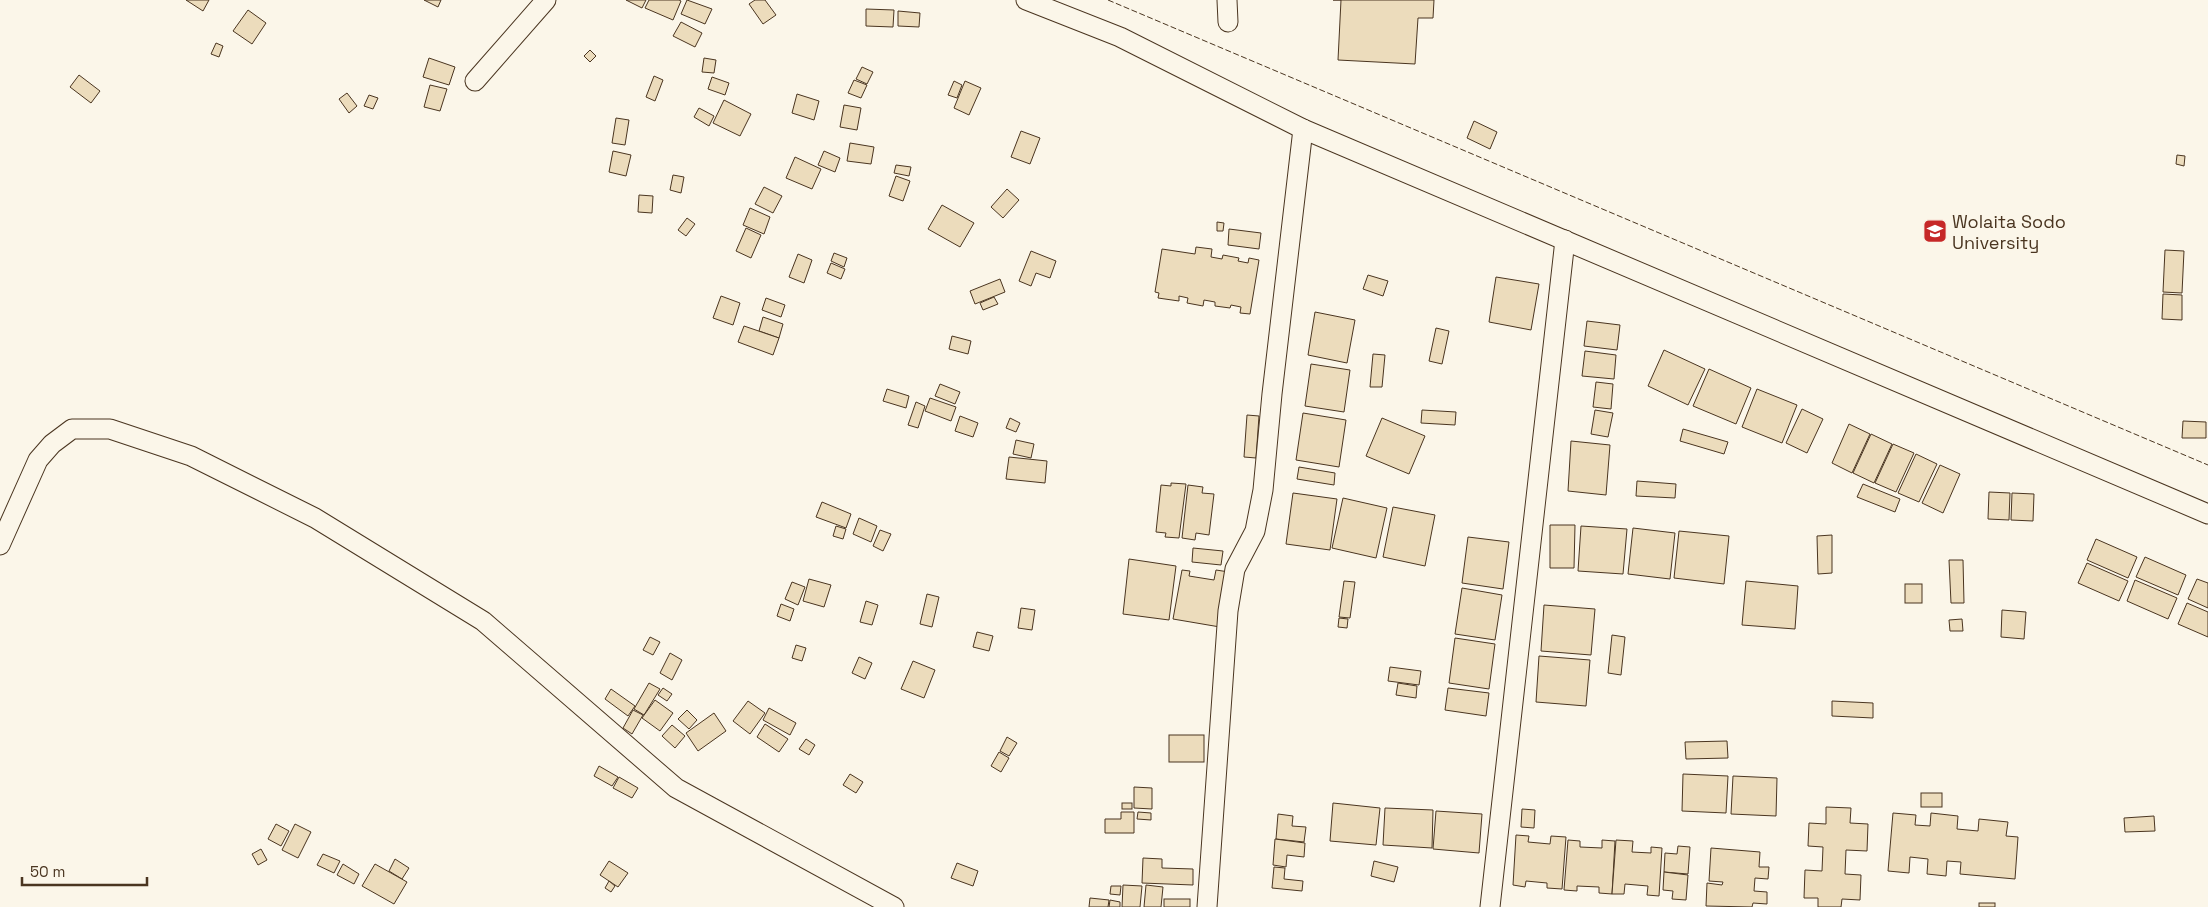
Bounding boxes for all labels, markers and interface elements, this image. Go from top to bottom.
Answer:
place label: Wolaita Sodo University [1952,210,2066,254]
school or university icon: Wolaita Sodo University [1922,218,1948,244]
scale bar [22,854,148,886]
text: 50 m [30,862,65,881]

